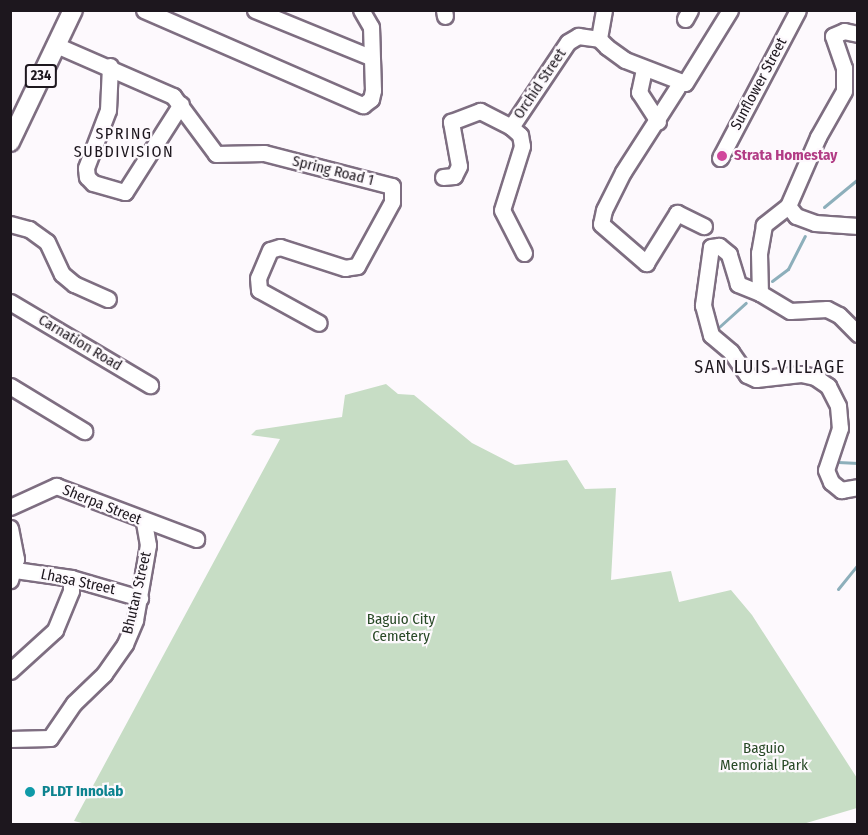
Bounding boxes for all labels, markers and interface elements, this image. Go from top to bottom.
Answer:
street label: Sunflower Street [727,35,791,133]
street label: Orchid Street [510,45,570,123]
road number: 234 [24,65,57,87]
district label: SPRING SUBDIVISION [74,124,174,162]
place label: Strata Homestay [734,147,837,165]
marker: Strata Homestay [715,149,729,163]
street label: Spring Road 1 [290,152,376,190]
street label: Carnation Road [35,311,125,375]
district label: SAN LUIS VILLAGE [694,356,846,378]
street label: Sherpa Street [60,481,144,529]
street label: Bhutan Street [119,550,155,636]
street label: Lhasa Street [39,565,117,599]
park label: Baguio City Cemetery [367,610,435,645]
park label: Baguio Memorial Park [720,739,808,774]
place label: PLDT Innolab [42,783,123,801]
marker: PLDT Innolab [23,785,37,799]

